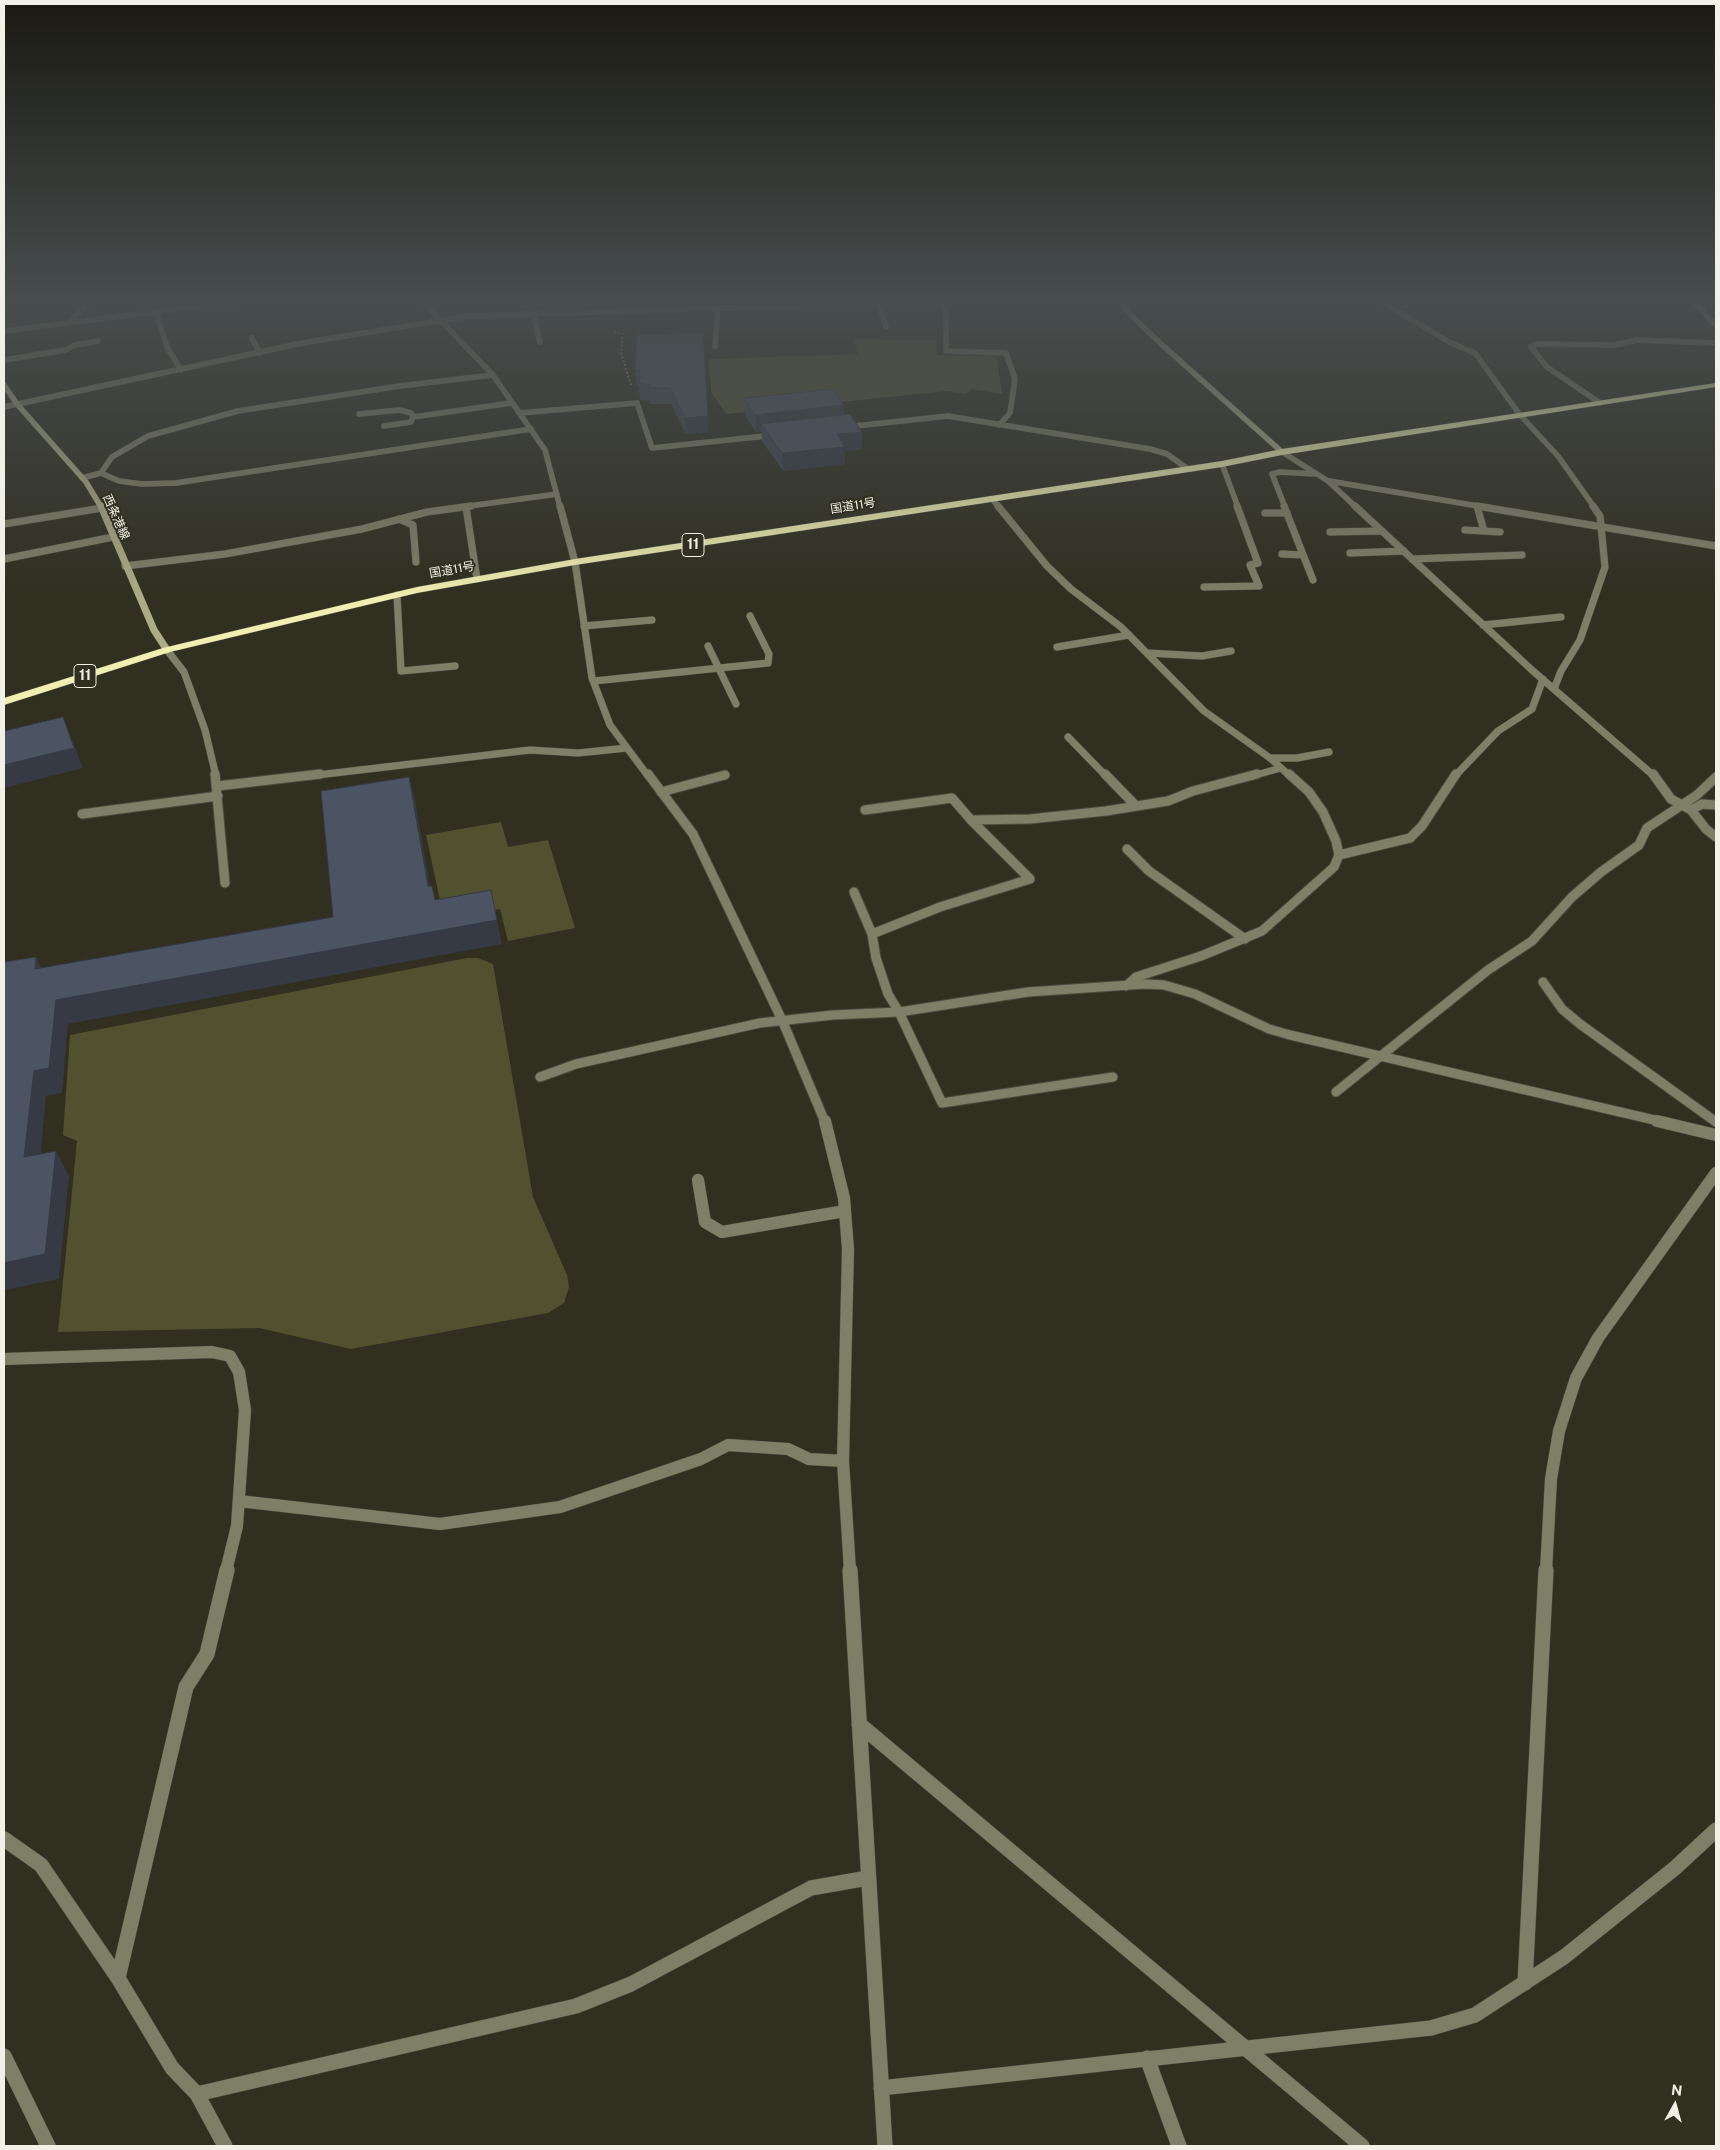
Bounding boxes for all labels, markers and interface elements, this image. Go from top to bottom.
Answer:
street label: 西条港線 [100,492,132,542]
street label: 国道11号 [829,495,877,517]
road number: 11 [682,534,704,556]
street label: 国道11号 [428,559,476,581]
road number: 11 [74,664,96,688]
north arrow [1650,2080,1700,2130]
text: N [1670,2082,1683,2099]

